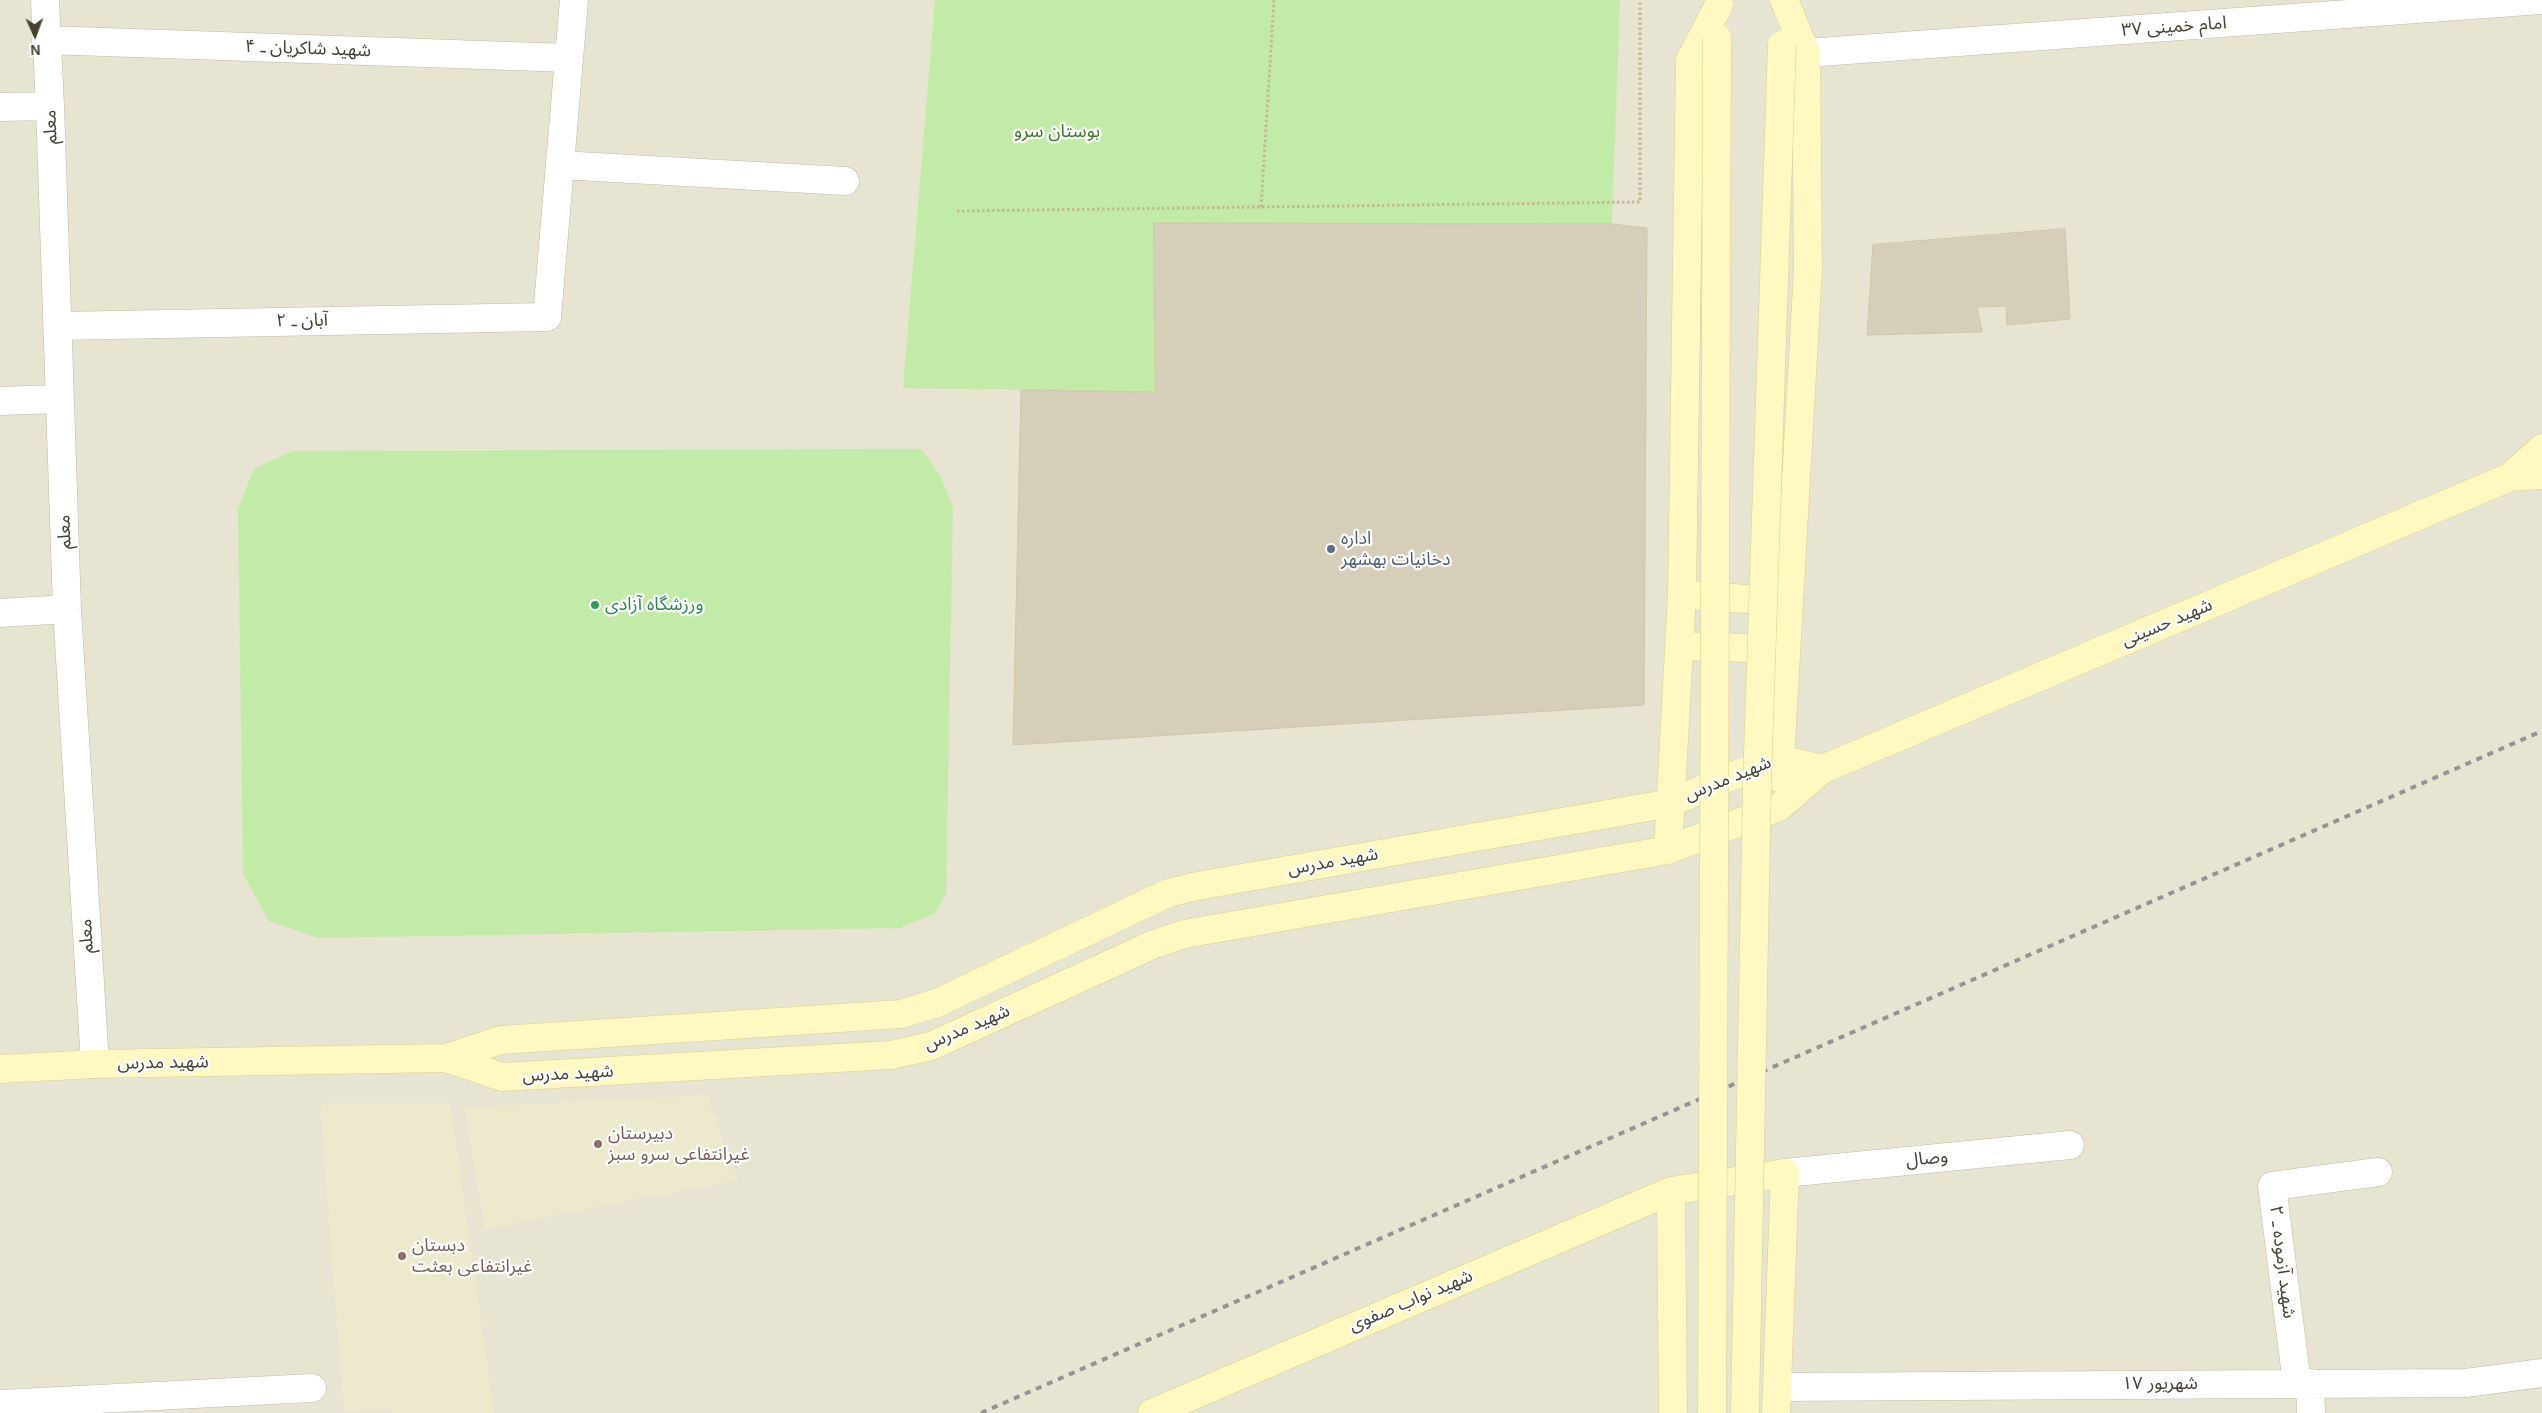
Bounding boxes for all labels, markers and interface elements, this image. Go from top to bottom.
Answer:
north arrow [10,10,60,60]
street label: امام خمینی ۳۷ [2121,13,2227,41]
street label: شهید شاکریان ـ ۴ [245,36,371,62]
text: N [30,42,41,58]
street label: معلم [40,109,62,145]
park label: بوستان سرو [1014,121,1100,143]
street label: آبان ـ ۲ [276,310,328,332]
street label: معلم [54,514,76,550]
place label: اداره دخانیات بهشهر [1341,528,1451,570]
marker: اداره دخانیات بهشهر [1325,543,1337,555]
place label: ورزشگاه آزادی [605,594,703,616]
street label: شهید حسینی [2118,594,2216,652]
marker: ورزشگاه آزادی [589,599,601,611]
street label: شهید مدرس [1682,752,1774,806]
street label: شهید مدرس [1286,843,1380,881]
street label: معلم [75,918,99,954]
street label: شهید مدرس [921,1000,1013,1056]
street label: شهید مدرس [117,1051,209,1075]
street label: شهید مدرس [522,1061,614,1087]
place label: دبیرستان غیرانتفاعی سرو سبز [608,1123,749,1166]
marker: دبیرستان غیرانتفاعی سرو سبز [592,1138,604,1150]
street label: وصال [1905,1146,1949,1172]
street label: شهید آزموده ـ ۲ [2264,1204,2300,1320]
place label: دبستان غیرانتفاعی بعثت [412,1235,532,1278]
marker: دبستان غیرانتفاعی بعثت [396,1250,408,1262]
street label: شهید نواب صفوی [1346,1265,1476,1337]
street label: ۱۷ شهریور [2122,1373,2198,1395]

